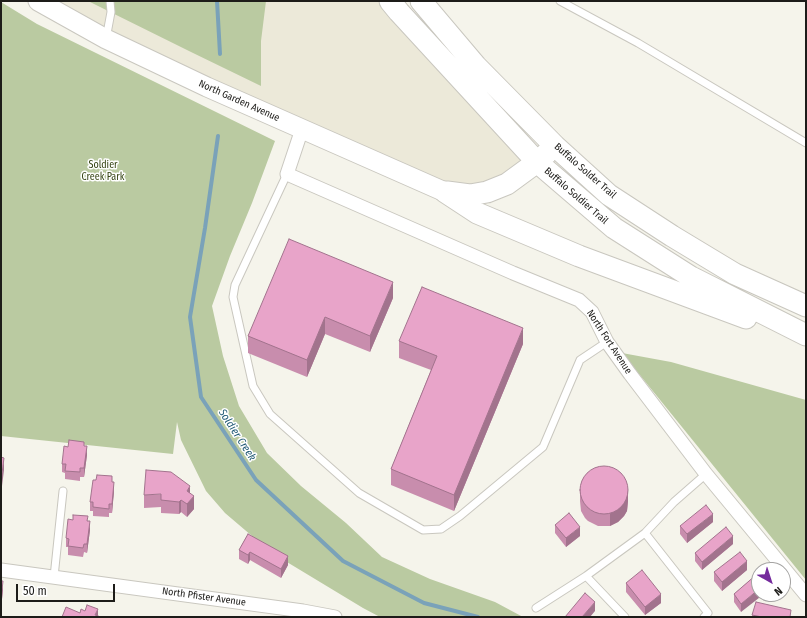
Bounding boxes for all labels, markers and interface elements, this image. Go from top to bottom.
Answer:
street label: North Garden Avenue [197,78,281,124]
street label: Buffalo Solder Trail [552,141,618,201]
park label: Soldier Creek Park [82,159,124,182]
street label: Buffalo Soldier Trail [542,165,610,227]
street label: North Fort Avenue [584,308,634,376]
water label: Soldier Creek [215,407,259,463]
north arrow [751,562,791,602]
scale bar [18,576,117,602]
text: 50 m [23,584,47,598]
text: N [772,584,785,598]
street label: North Pfister Avenue [161,585,247,609]

